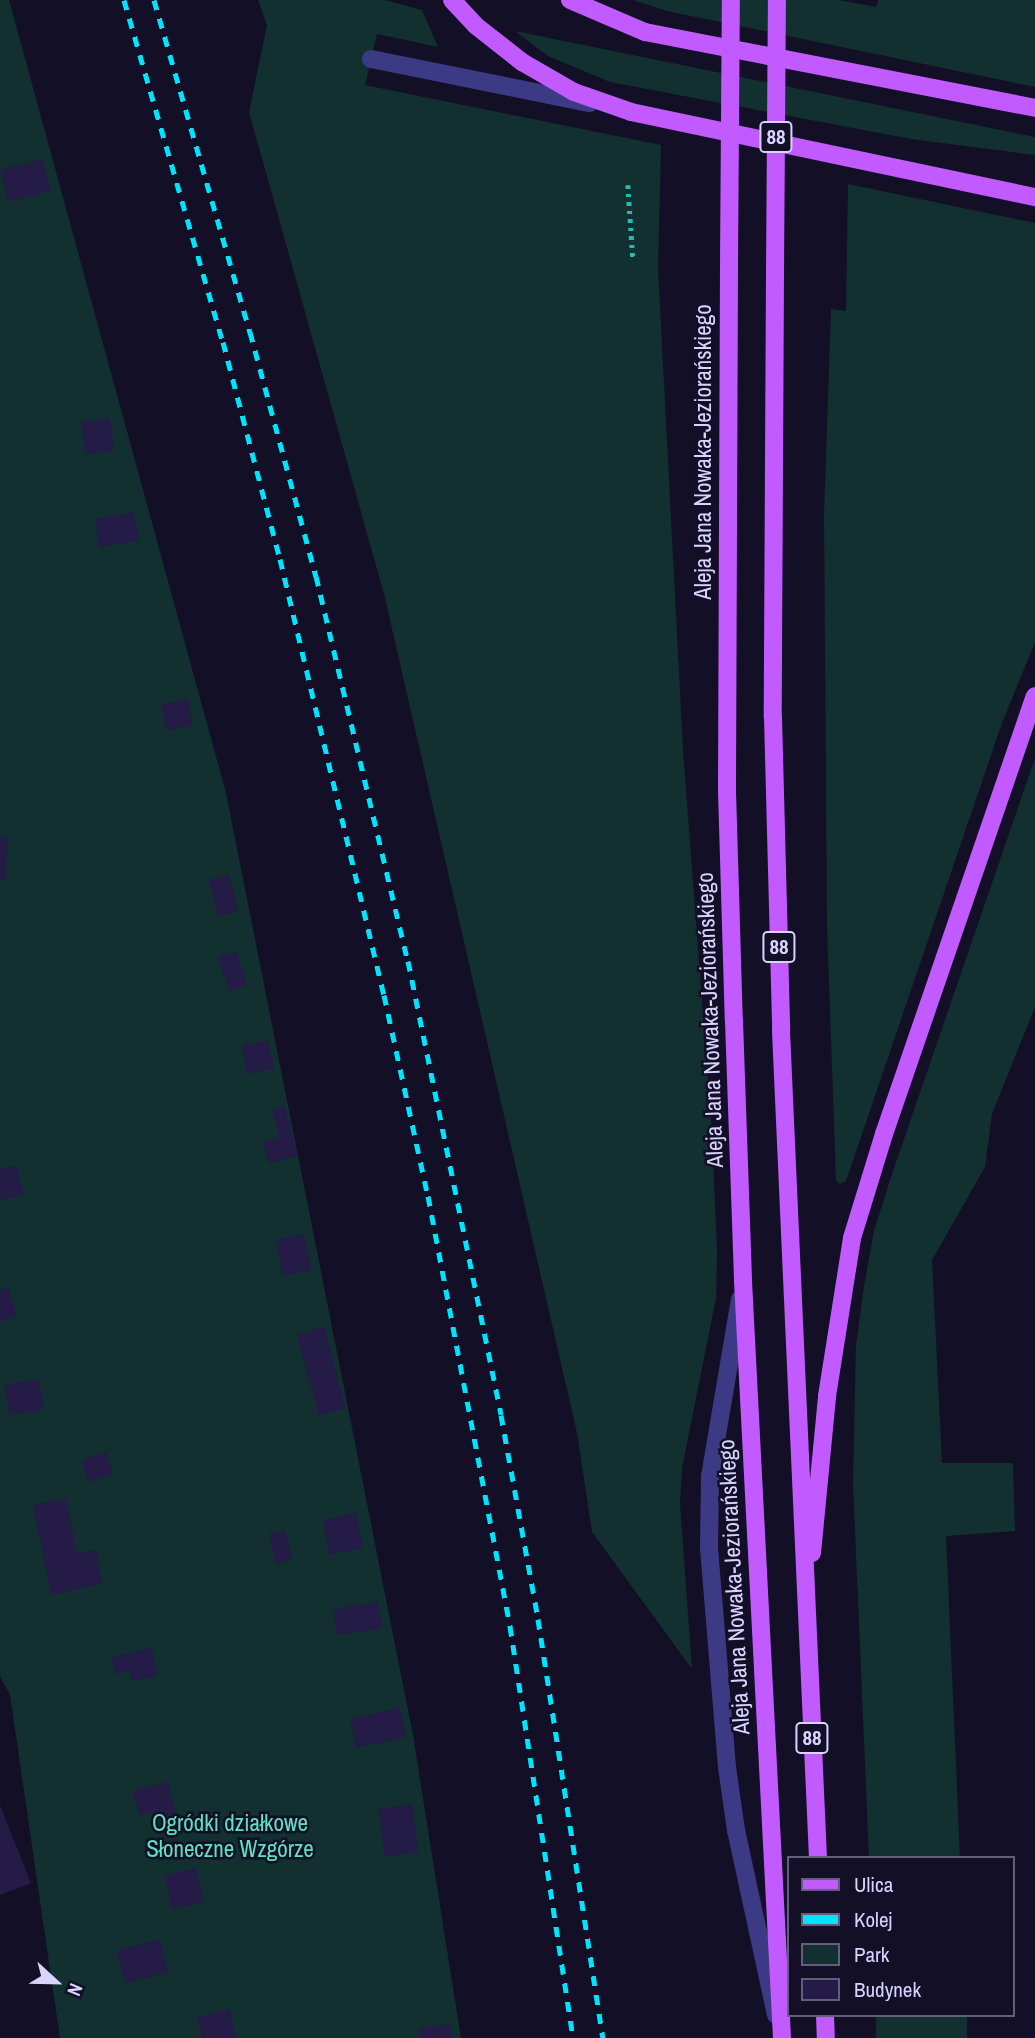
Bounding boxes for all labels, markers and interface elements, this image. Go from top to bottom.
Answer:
road number: 88 [758,120,794,154]
street label: Aleja Jana Nowaka-Jeziorańskiego [689,304,717,600]
street label: Aleja Jana Nowaka-Jeziorańskiego [691,872,729,1168]
road number: 88 [762,930,796,964]
street label: Aleja Jana Nowaka-Jeziorańskiego [712,1439,756,1735]
road number: 88 [794,1720,830,1756]
park label: Ogródki działkowe Słoneczne Wzgórze [146,1809,314,1863]
legend [786,1856,1014,2017]
text: Ulica [854,1870,893,1899]
text: Kolej [854,1905,892,1934]
text: Park [854,1940,889,1969]
north arrow [21,1947,91,2017]
text: Budynek [854,1975,921,2004]
text: N [61,1980,90,2000]

